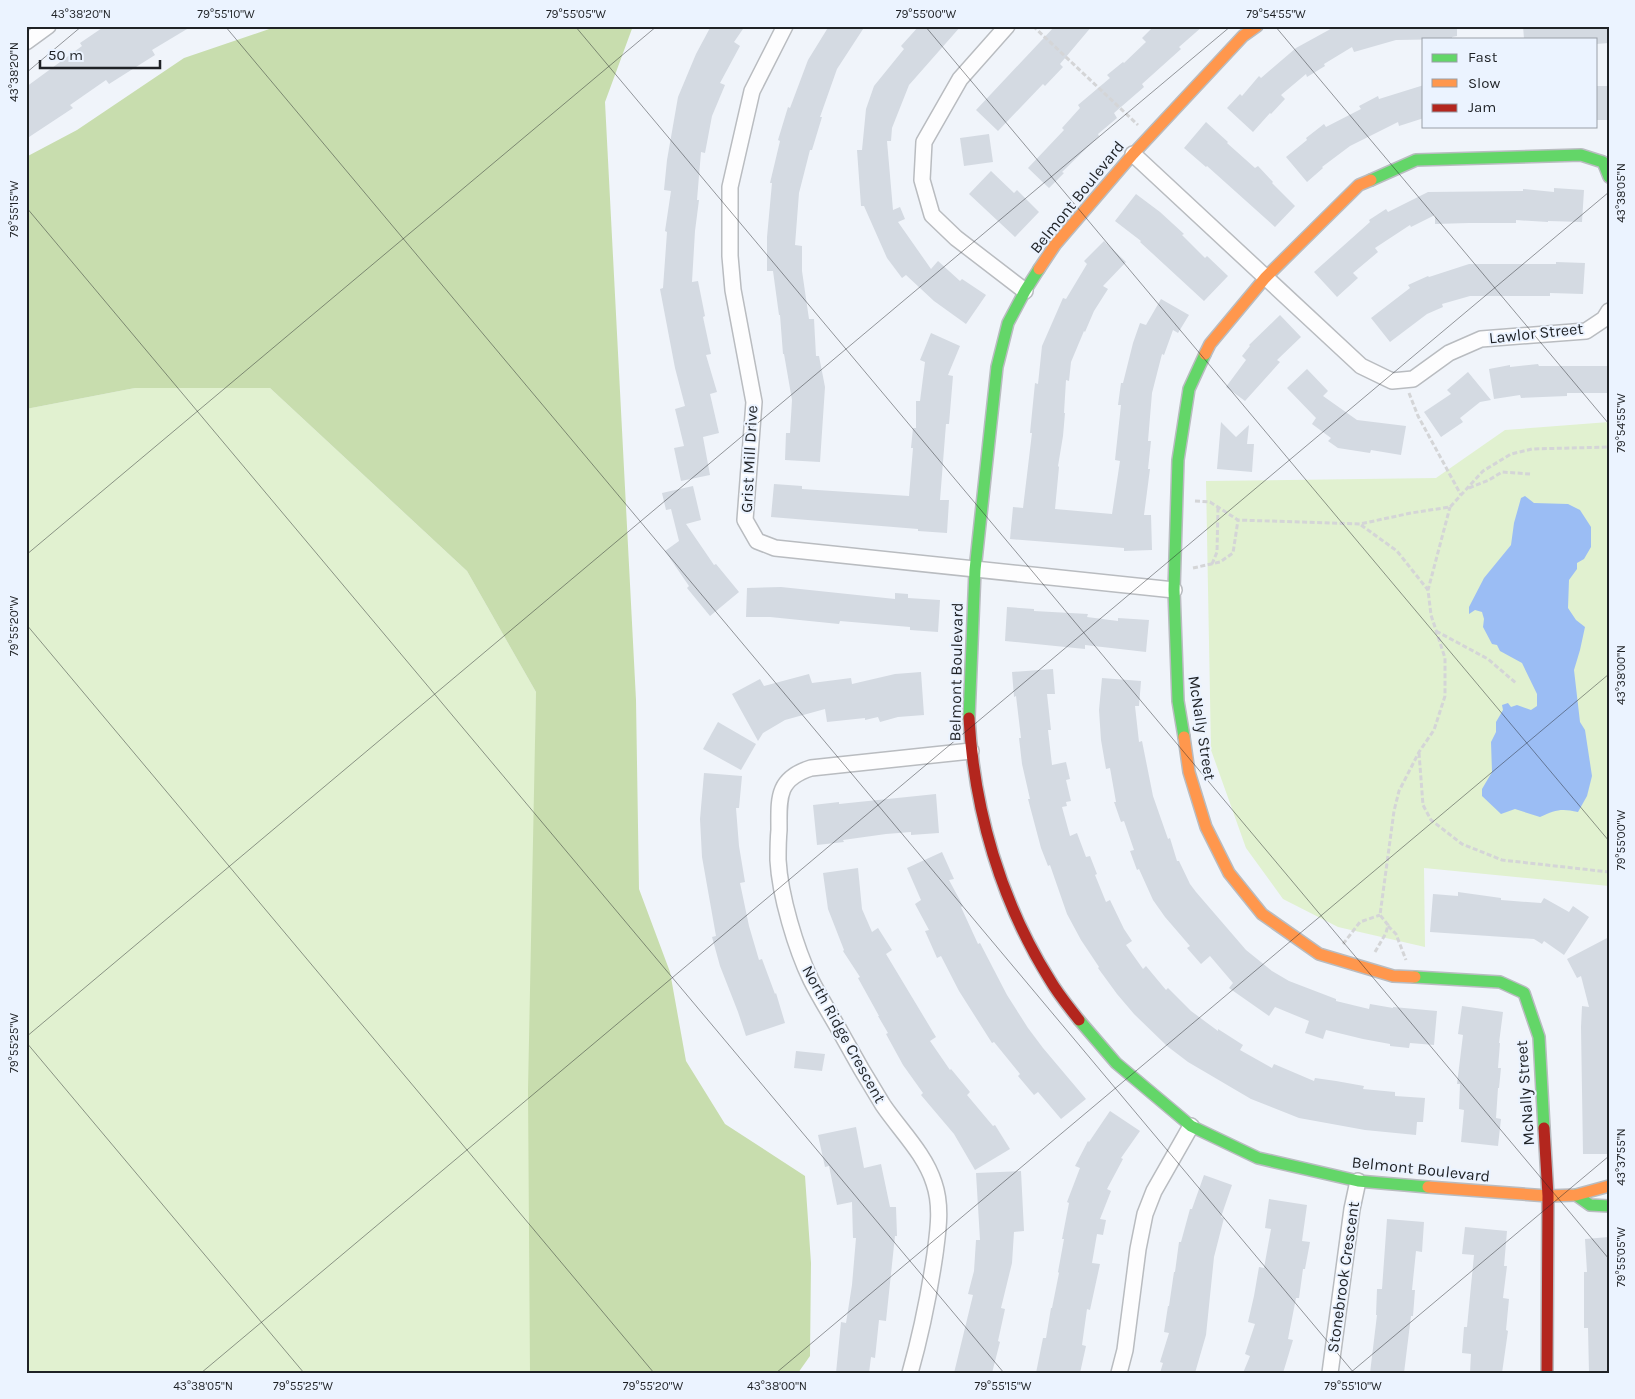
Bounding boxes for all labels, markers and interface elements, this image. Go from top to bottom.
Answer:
text: 43°38'20"N [51,7,111,21]
text: 79°55'10"W [197,7,255,21]
text: 79°55'05"W [546,7,606,21]
text: 79°55'00"W [896,7,957,21]
text: 79°54'55"W [1246,7,1306,21]
scale bar [40,38,160,70]
legend [1422,38,1598,128]
text: 43°38'20"N [7,42,21,102]
text: 50 m [48,46,83,64]
text: Fast [1468,48,1498,66]
text: Slow [1468,74,1500,92]
text: Jam [1468,98,1496,116]
street label: Belmont Boulevard [1026,137,1128,257]
text: 43°38'05"N [1614,163,1628,223]
text: 79°55'15"W [7,180,21,237]
street label: Lawlor Street [1488,319,1584,347]
text: 79°54'55"W [1614,393,1628,453]
street label: Grist Mill Drive [737,405,761,513]
text: 79°55'20"W [7,596,21,656]
street label: Belmont Boulevard [945,602,967,742]
text: 43°38'00"N [1614,645,1628,705]
street label: McNally Street [1184,674,1220,782]
text: 79°55'00"W [1614,809,1628,870]
street label: North Ridge Crescent [798,962,890,1106]
text: 79°55'25"W [7,1013,21,1073]
street label: McNally Street [1512,1040,1538,1146]
text: 43°37'55"N [1614,1128,1628,1186]
street label: Belmont Boulevard [1351,1152,1491,1186]
street label: Stonebrook Crescent [1323,1200,1363,1354]
text: 79°55'05"W [1614,1227,1628,1287]
text: 43°38'05"N [173,1379,233,1393]
text: 79°55'25"W [273,1379,333,1393]
text: 79°55'20"W [623,1379,683,1393]
text: 43°38'00"N [747,1379,807,1393]
text: 79°55'15"W [975,1379,1032,1393]
text: 79°55'10"W [1324,1379,1382,1393]

